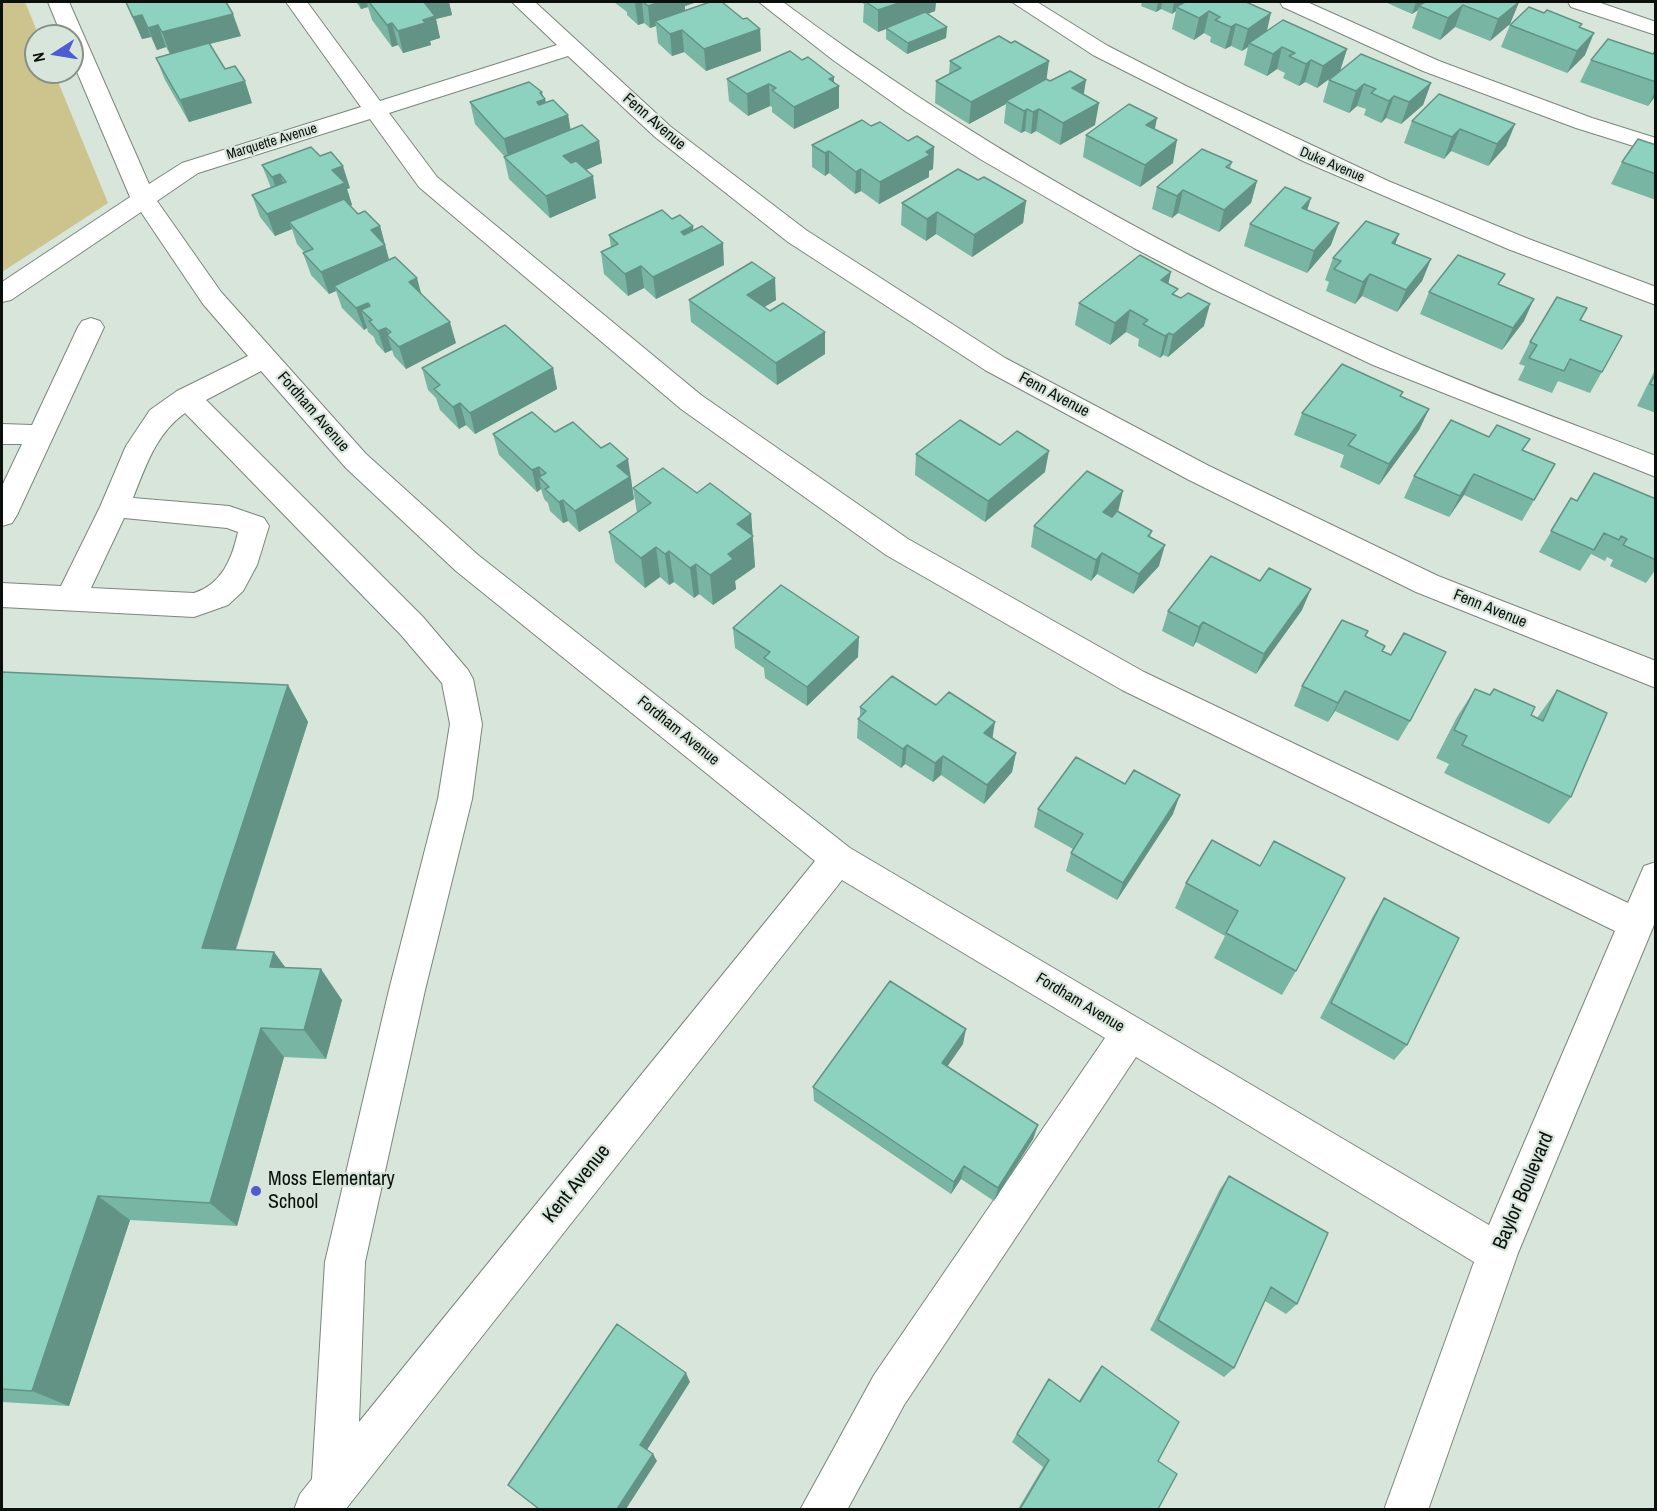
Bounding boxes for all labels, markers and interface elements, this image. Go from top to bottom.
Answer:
north arrow [24,24,84,84]
text: N [27,50,50,64]
street label: Fenn Avenue [619,89,689,155]
street label: Marquette Avenue [225,120,319,164]
street label: Duke Avenue [1297,144,1367,186]
street label: Fordham Avenue [273,368,353,456]
street label: Fenn Avenue [1015,368,1093,422]
street label: Fenn Avenue [1451,586,1529,632]
street label: Fordham Avenue [633,692,723,770]
street label: Fordham Avenue [1032,969,1128,1037]
street label: Baylor Boulevard [1489,1129,1559,1253]
street label: Kent Avenue [538,1140,616,1228]
place label: Moss Elementary School [268,1168,395,1215]
marker: Moss Elementary School [249,1184,263,1198]

